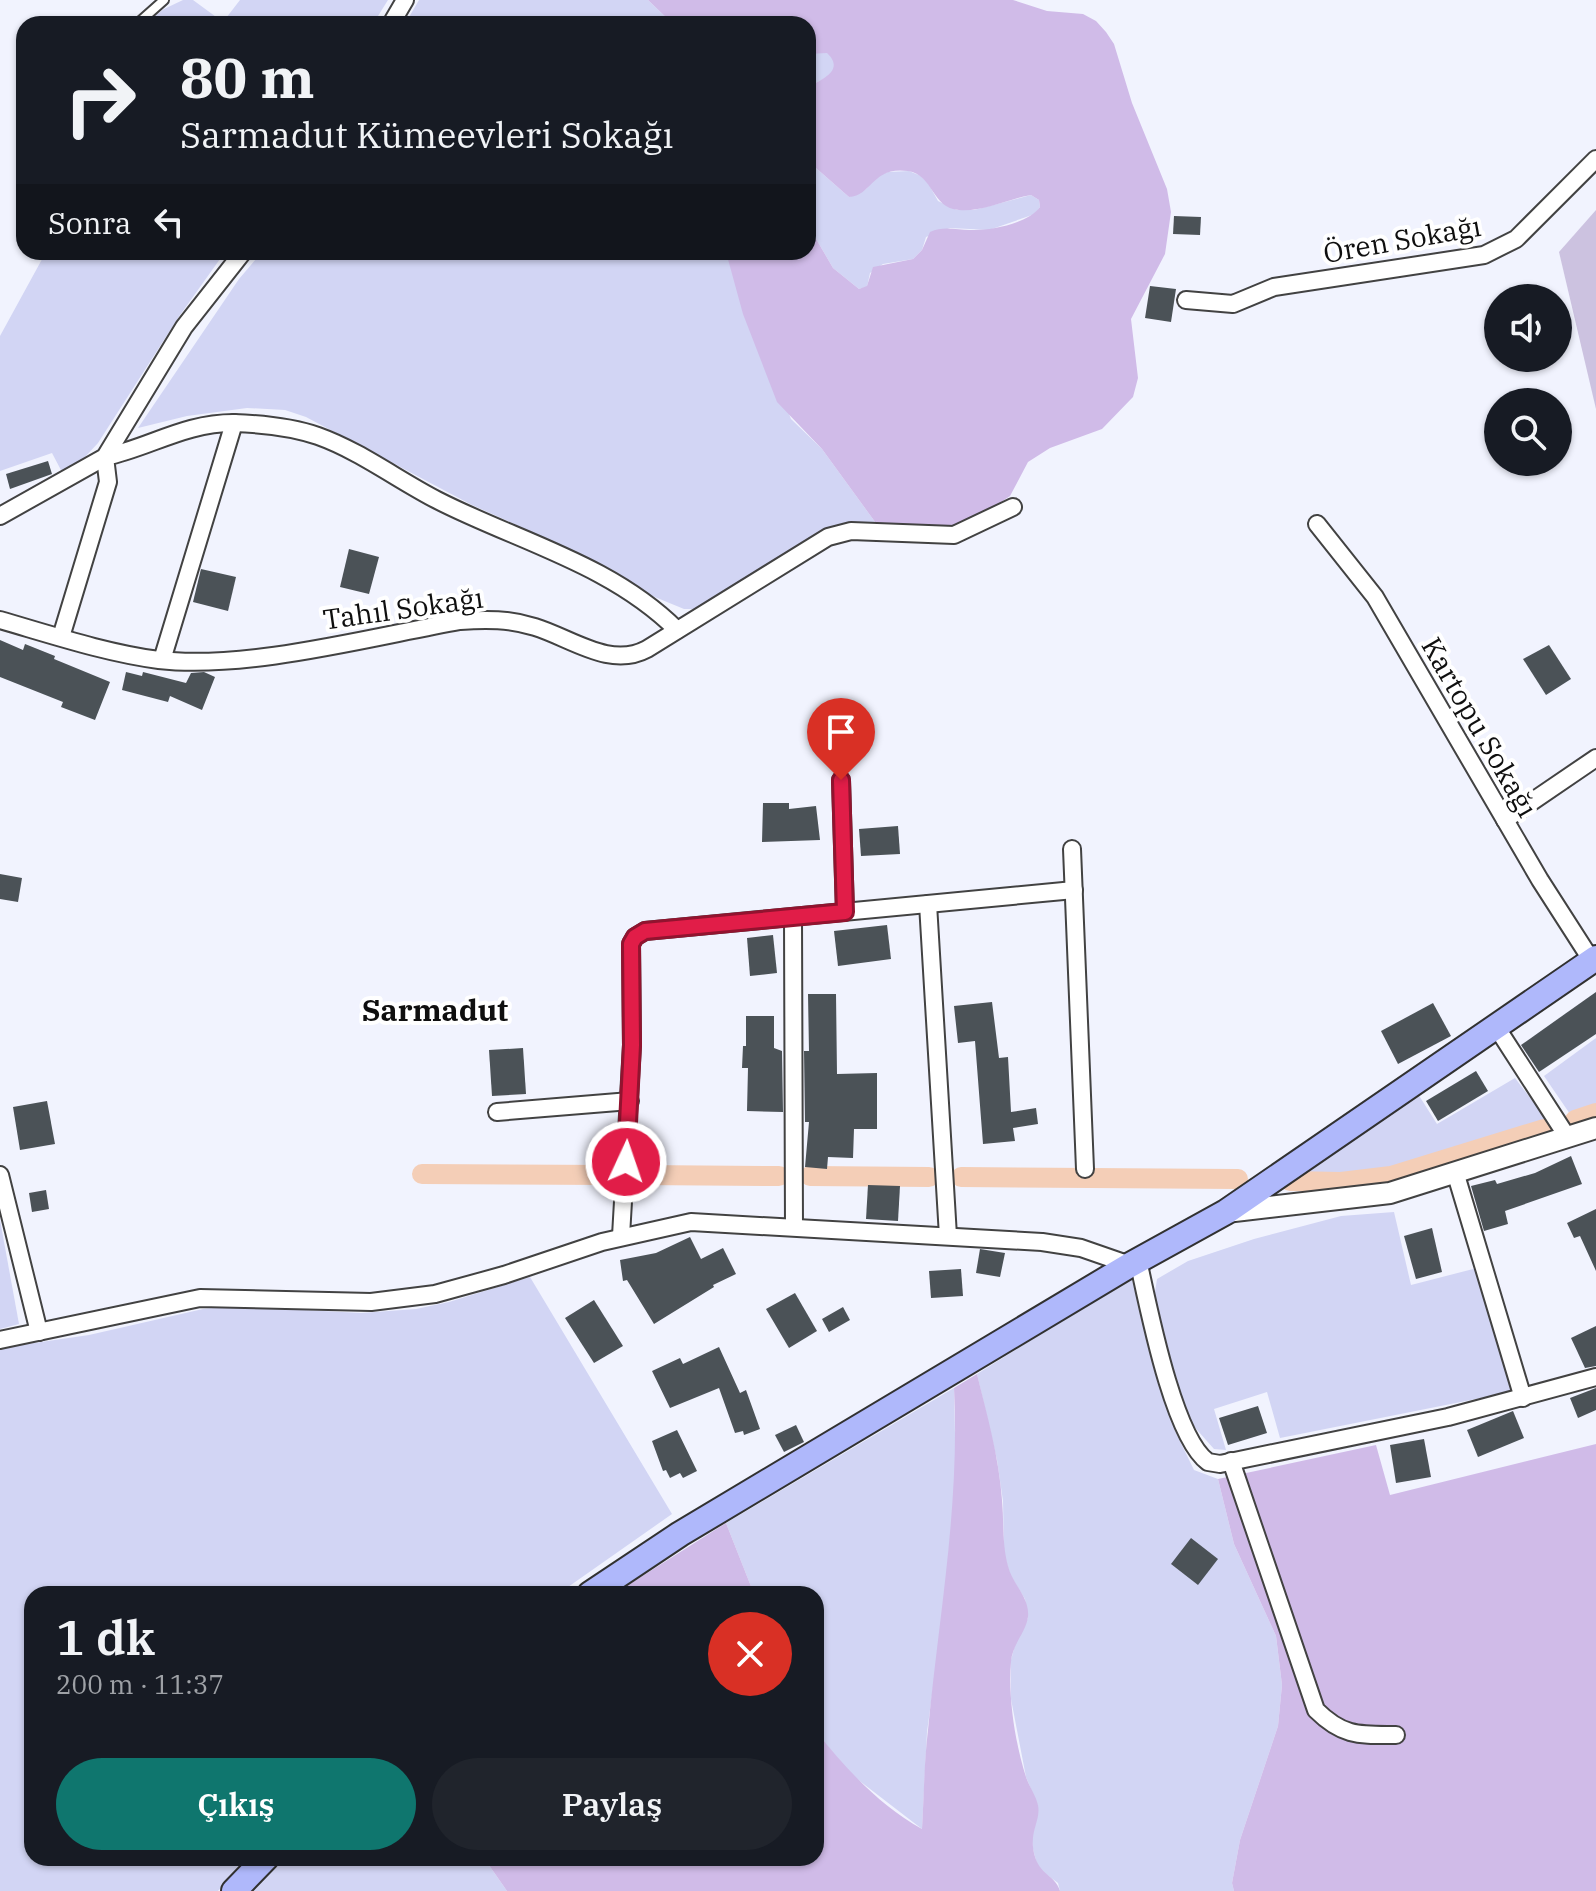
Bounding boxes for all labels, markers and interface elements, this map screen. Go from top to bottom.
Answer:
text: 80 m [180,41,315,113]
icon: right [48,48,152,152]
text: Sarmadut Kümeevleri Sokağı [180,111,674,158]
icon: left [147,200,191,244]
text: Sonra [48,203,131,242]
street label: Ören Sokağı [1320,207,1484,271]
map controls [1484,284,1572,476]
button: sound [1484,284,1572,372]
button: search [1484,388,1572,476]
street label: Tahıl Sokağı [320,578,486,638]
street label: Kartopu Sokağı [1413,630,1547,824]
pin [807,698,875,780]
icon: arrive [819,710,863,754]
district label: Sarmadut [362,990,508,1029]
position arrow [584,1120,668,1204]
text: 1 dk [56,1606,155,1668]
button: close [708,1612,792,1696]
text: 200 m · 11:37 [56,1667,224,1701]
button: Çıkış [56,1758,416,1850]
button: Paylaş [432,1758,792,1850]

